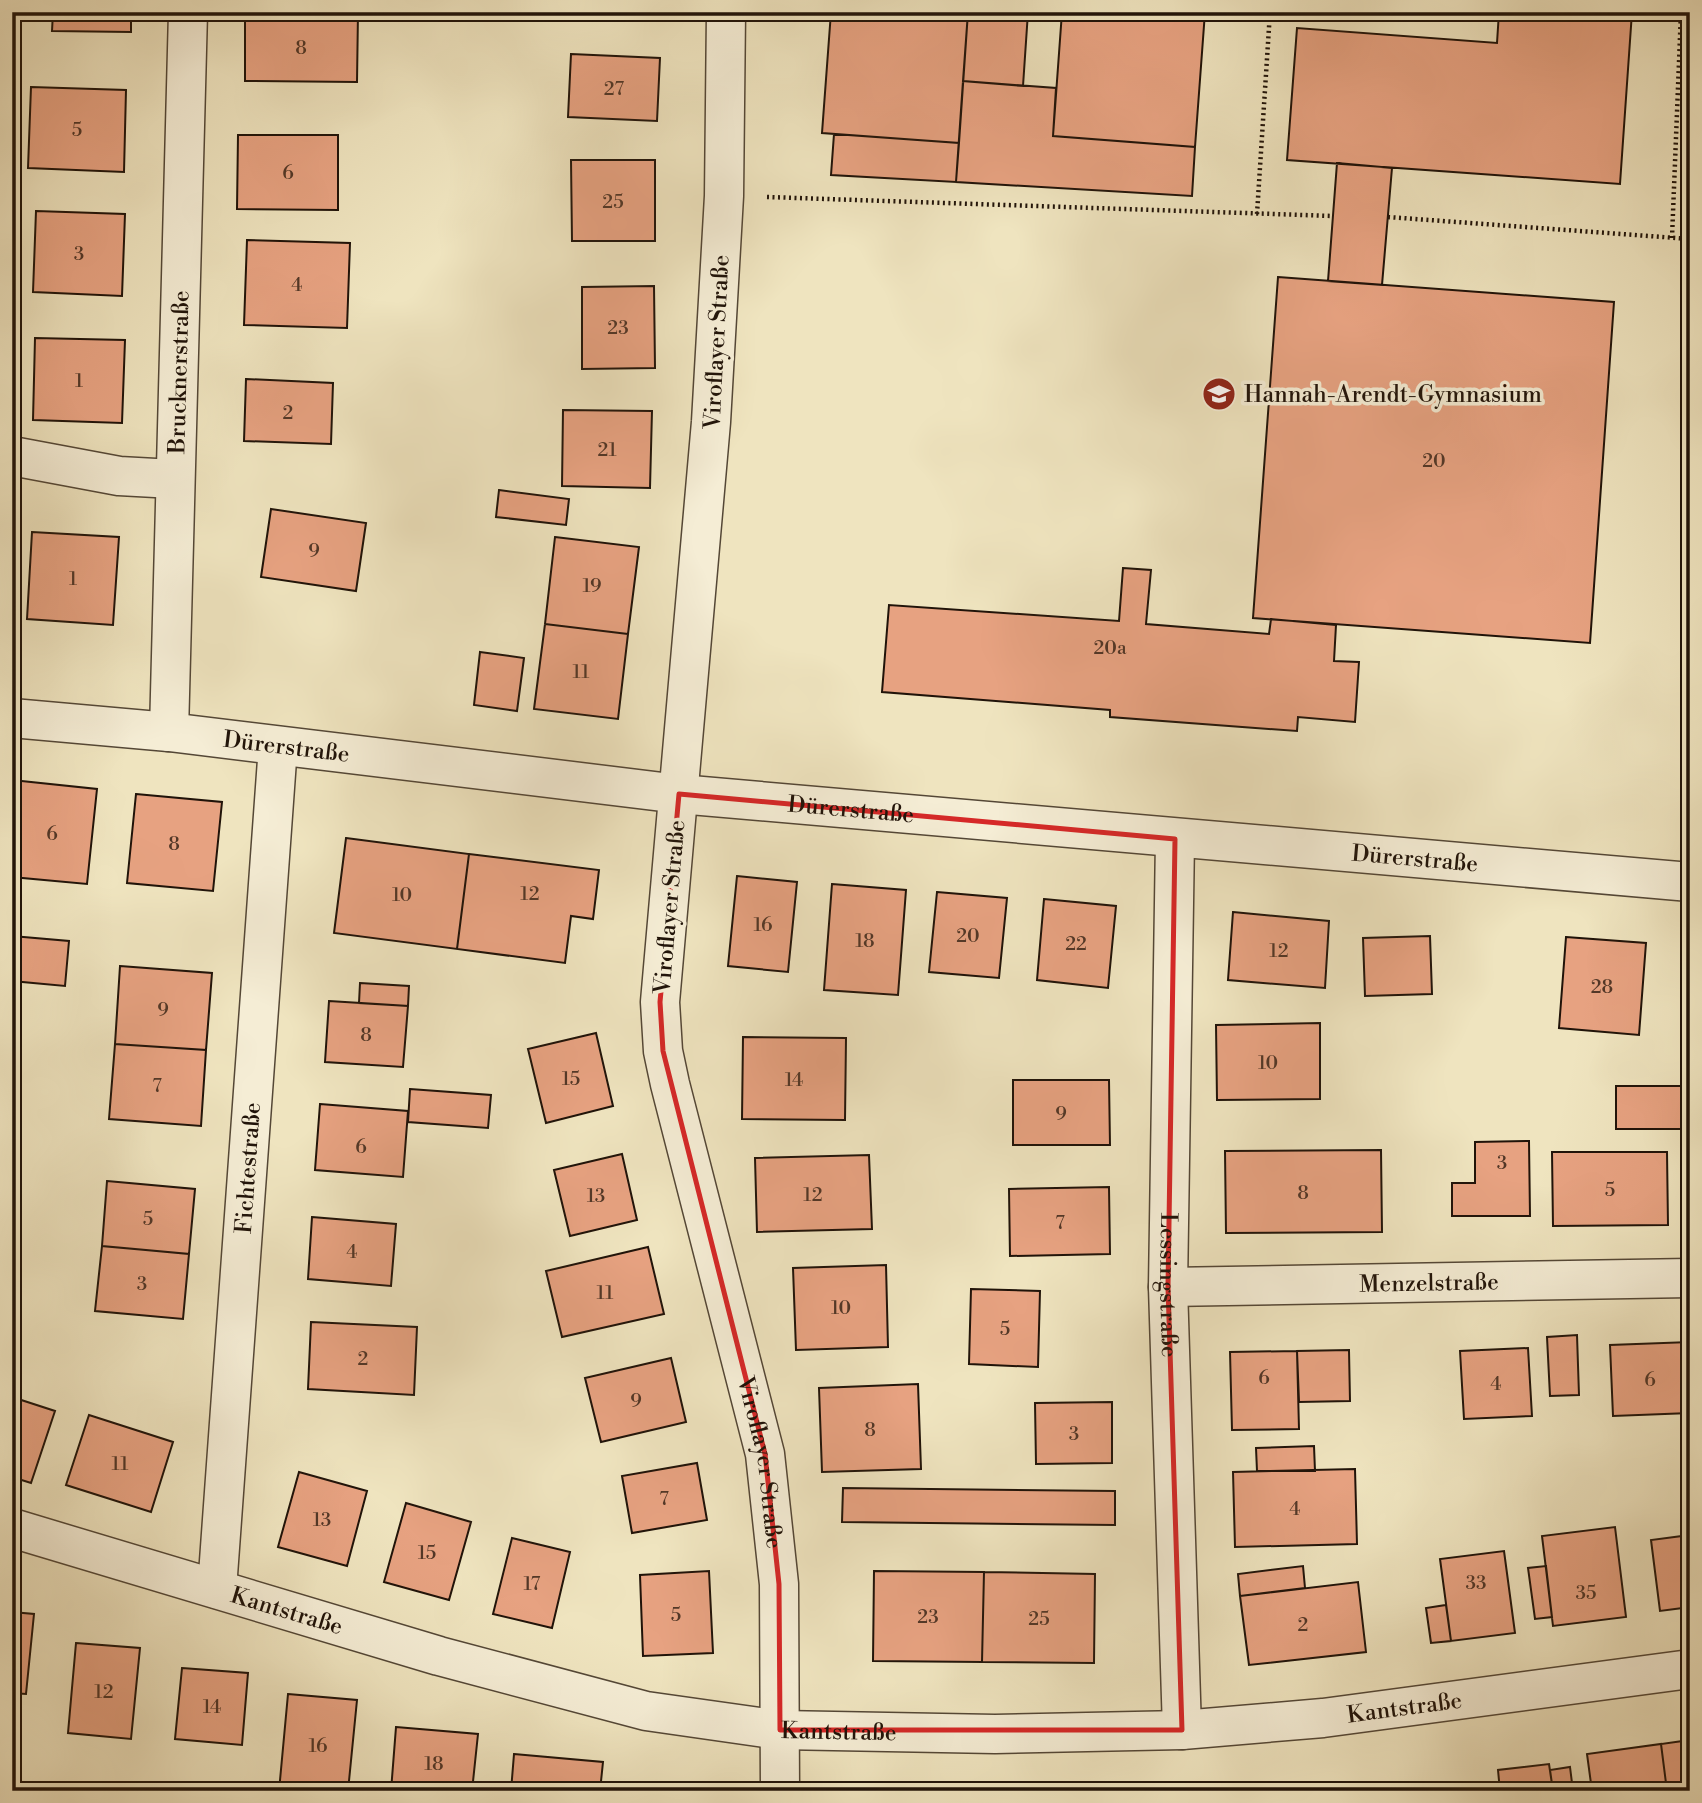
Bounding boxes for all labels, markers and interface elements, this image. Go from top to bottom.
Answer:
house number: 8 [295,36,307,60]
house number: 27 [604,77,625,101]
house number: 5 [72,118,82,142]
house number: 6 [282,161,294,185]
house number: 25 [602,190,624,214]
house number: 3 [74,242,84,266]
street label: Viroflayer Straße [698,254,736,431]
house number: 4 [291,273,303,297]
street label: Brucknerstraße [163,290,196,455]
house number: 23 [607,316,629,340]
house number: 1 [75,369,83,393]
school or university icon: Hannah-Arendt-Gymnasium [1200,375,1238,413]
place label: Hannah-Arendt-Gymnasium [1244,381,1542,409]
house number: 2 [283,401,293,425]
house number: 21 [597,438,617,462]
house number: 20 [1422,449,1446,473]
house number: 9 [308,539,320,563]
house number: 1 [69,567,77,591]
house number: 19 [582,574,602,598]
house number: 20a [1093,636,1127,660]
house number: 11 [573,660,590,684]
street label: Dürerstraße [222,726,351,769]
street label: Dürerstraße [787,791,915,829]
street label: Viroflayer Straße [648,819,692,996]
house number: 6 [46,822,58,846]
house number: 8 [168,832,180,856]
street label: Dürerstraße [1350,840,1479,878]
house number: 12 [520,882,540,906]
house number: 10 [392,883,412,907]
house number: 16 [753,913,773,937]
house number: 20 [956,924,980,948]
house number: 18 [855,929,875,953]
house number: 22 [1065,932,1087,956]
house number: 12 [1269,939,1289,963]
house number: 28 [1591,975,1613,999]
house number: 9 [157,998,169,1022]
house number: 8 [360,1023,372,1047]
house number: 10 [1258,1051,1278,1075]
house number: 15 [562,1067,580,1091]
house number: 14 [785,1068,803,1092]
house number: 7 [152,1074,162,1098]
street label: Fichtestraße [230,1102,267,1235]
house number: 9 [1055,1102,1067,1126]
house number: 6 [355,1135,367,1159]
house number: 3 [1497,1151,1507,1175]
house number: 5 [1605,1178,1615,1202]
house number: 8 [1297,1181,1309,1205]
house number: 12 [803,1183,823,1207]
house number: 13 [587,1184,605,1208]
house number: 5 [143,1207,153,1231]
house number: 7 [1055,1211,1065,1235]
street label: Lessingstraße [1153,1212,1183,1358]
house number: 4 [346,1240,358,1264]
street label: Menzelstraße [1359,1268,1499,1299]
house number: 3 [137,1272,147,1296]
house number: 11 [597,1281,614,1305]
house number: 10 [831,1296,851,1320]
house number: 5 [1000,1317,1010,1341]
house number: 2 [358,1347,368,1371]
house number: 6 [1258,1366,1270,1390]
house number: 6 [1644,1368,1656,1392]
street label: Viroflayer Straße [730,1372,788,1550]
house number: 4 [1490,1372,1502,1396]
house number: 9 [630,1389,642,1413]
house number: 8 [864,1418,876,1442]
house number: 3 [1069,1422,1079,1446]
house number: 11 [112,1452,129,1476]
house number: 7 [659,1487,669,1511]
house number: 4 [1289,1497,1301,1521]
house number: 13 [313,1508,331,1532]
house number: 15 [418,1541,436,1565]
house number: 33 [1466,1571,1486,1595]
house number: 17 [524,1572,541,1596]
street label: Kantstraße [227,1581,346,1641]
house number: 35 [1576,1581,1596,1605]
house number: 5 [671,1603,681,1627]
house number: 23 [917,1605,939,1629]
house number: 25 [1028,1607,1050,1631]
house number: 2 [1298,1613,1308,1637]
house number: 12 [94,1680,114,1704]
street label: Kantstraße [1345,1687,1464,1730]
house number: 14 [203,1695,221,1719]
street label: Kantstraße [781,1717,897,1747]
house number: 16 [308,1734,328,1758]
house number: 18 [424,1752,444,1776]

